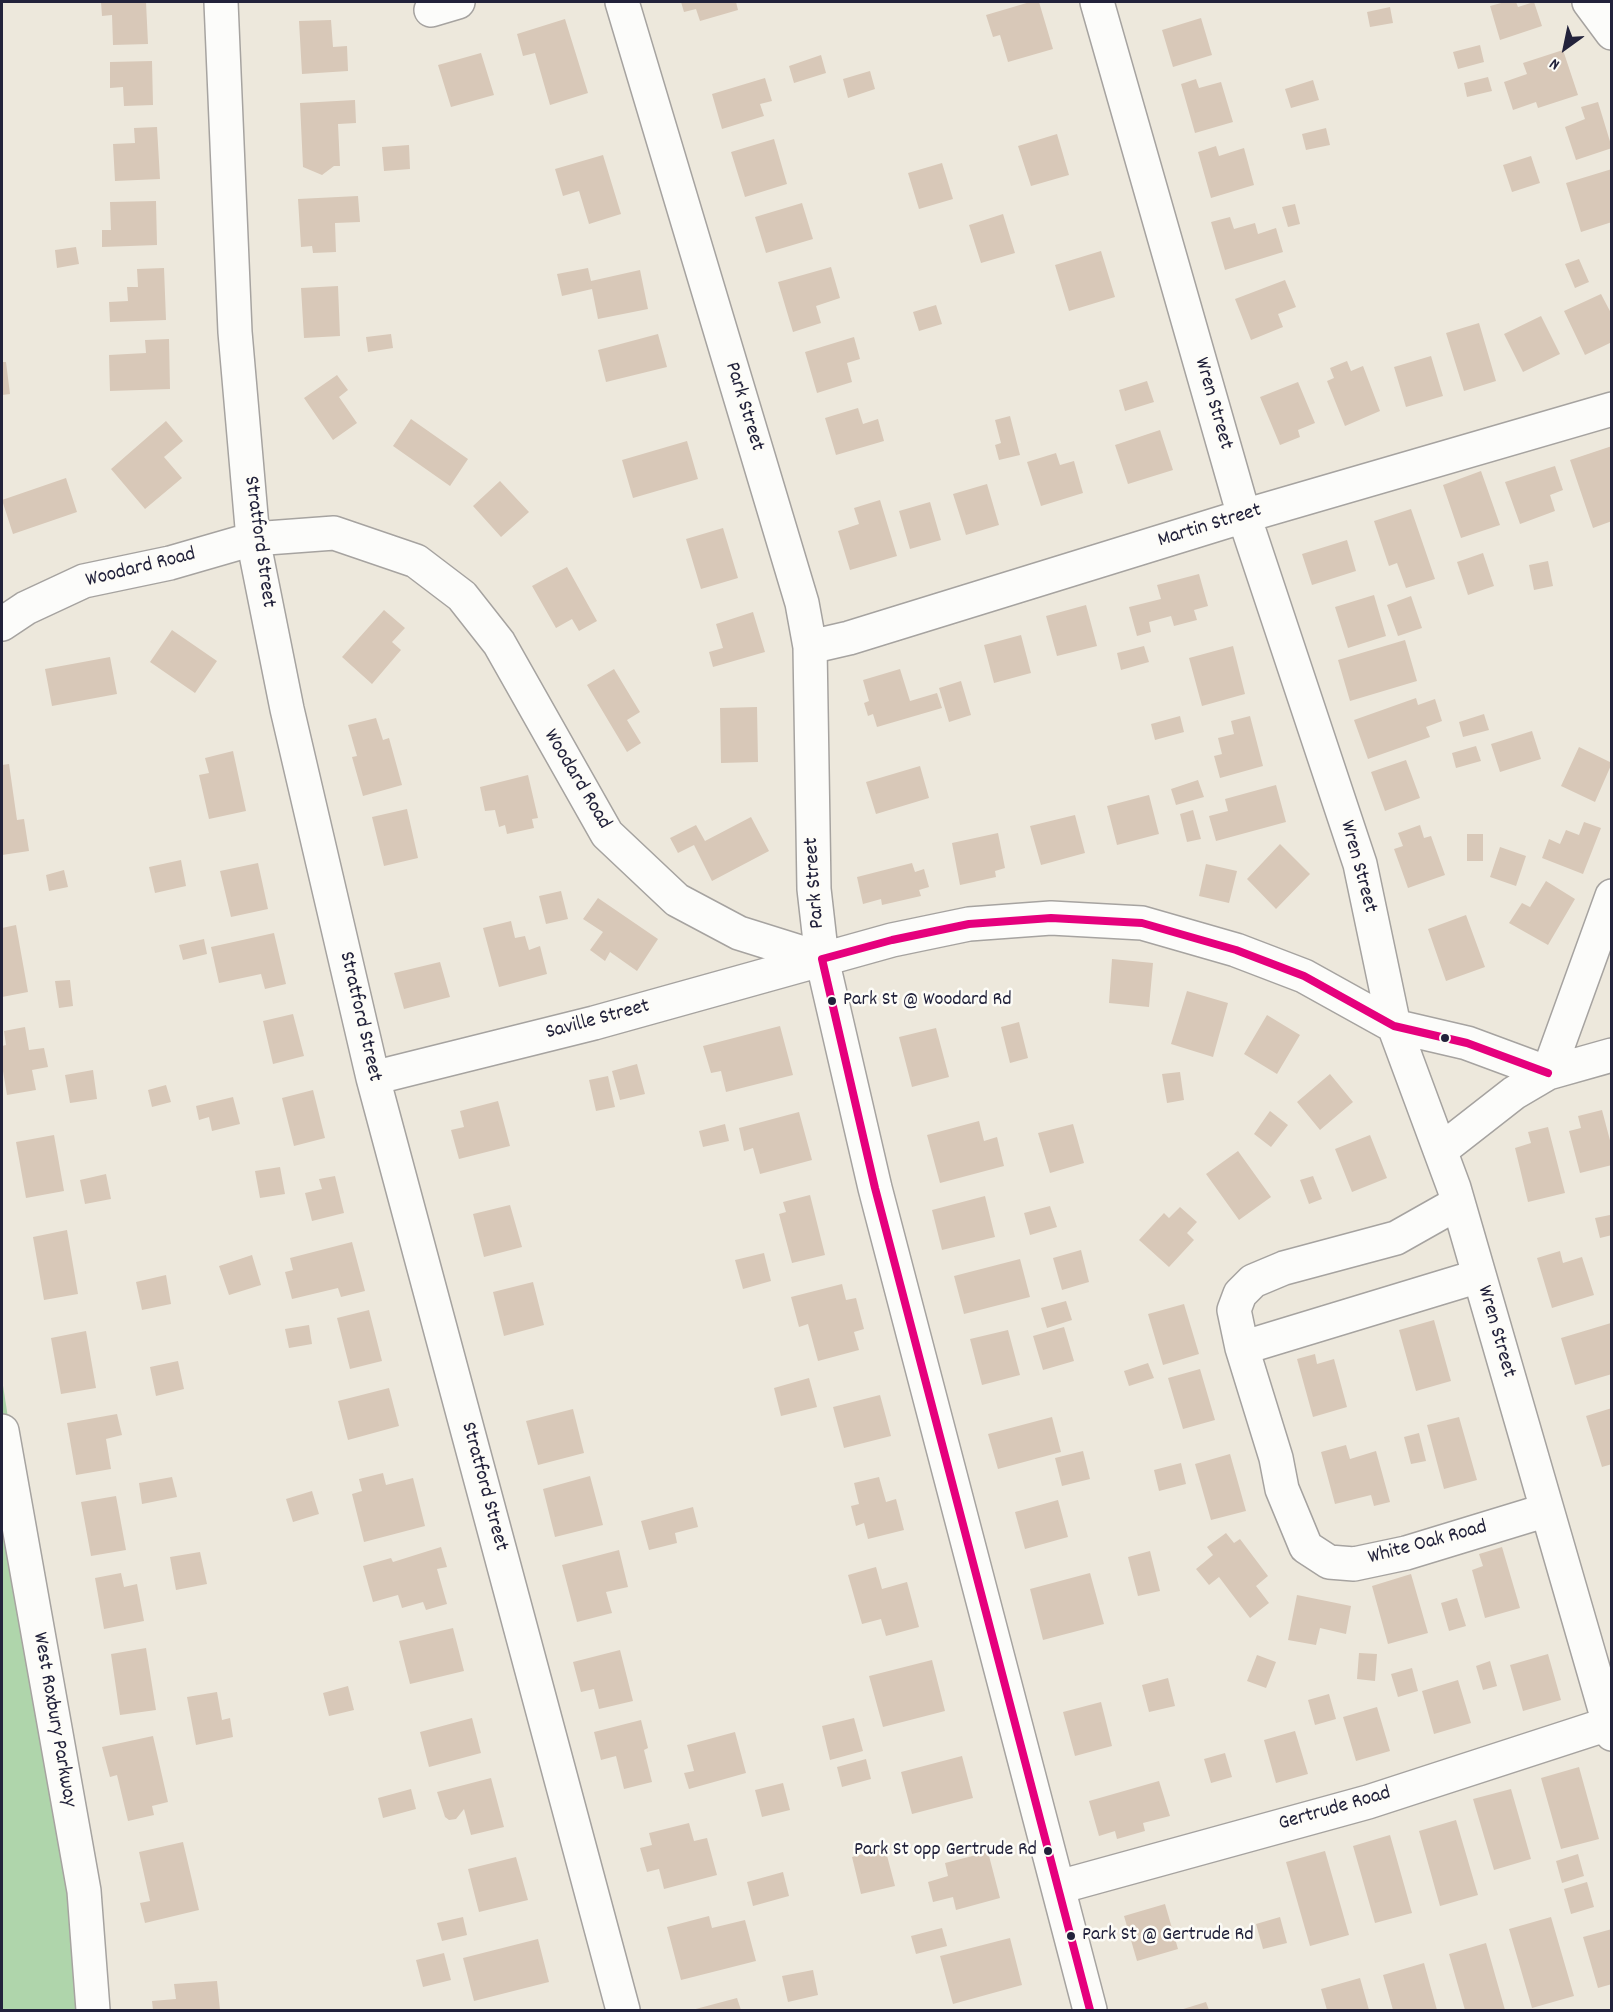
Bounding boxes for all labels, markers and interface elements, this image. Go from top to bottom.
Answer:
north arrow [1535,18,1595,78]
text: N [1545,52,1565,75]
street label: Wren Street [1187,355,1237,453]
street label: Park Street [718,360,768,454]
street label: Stratford Street [236,475,280,609]
street label: Martin Street [1155,499,1265,555]
street label: Woodard Road [84,543,198,595]
street label: Woodard Road [536,725,616,835]
street label: Wren Street [1333,818,1381,916]
street label: Park Street [800,836,832,930]
street label: Stratford Street [332,950,386,1084]
place label: Park St @ Woodard Rd [843,989,1012,1013]
street label: Saville Street [543,995,653,1047]
marker: Park St @ Woodard Rd [826,995,838,1007]
unlabelled marker [1439,1032,1451,1044]
street label: Wren Street [1470,1283,1520,1381]
street label: Stratford Street [454,1420,512,1554]
street label: White Oak Road [1366,1516,1490,1572]
street label: West Roxbury Parkway [25,1631,81,1809]
street label: Gertrude Road [1276,1782,1394,1838]
place label: Park St opp Gertrude Rd [854,1839,1037,1863]
marker: Park St opp Gertrude Rd [1042,1845,1054,1857]
place label: Park St @ Gertrude Rd [1082,1924,1254,1948]
marker: Park St @ Gertrude Rd [1065,1930,1077,1942]

